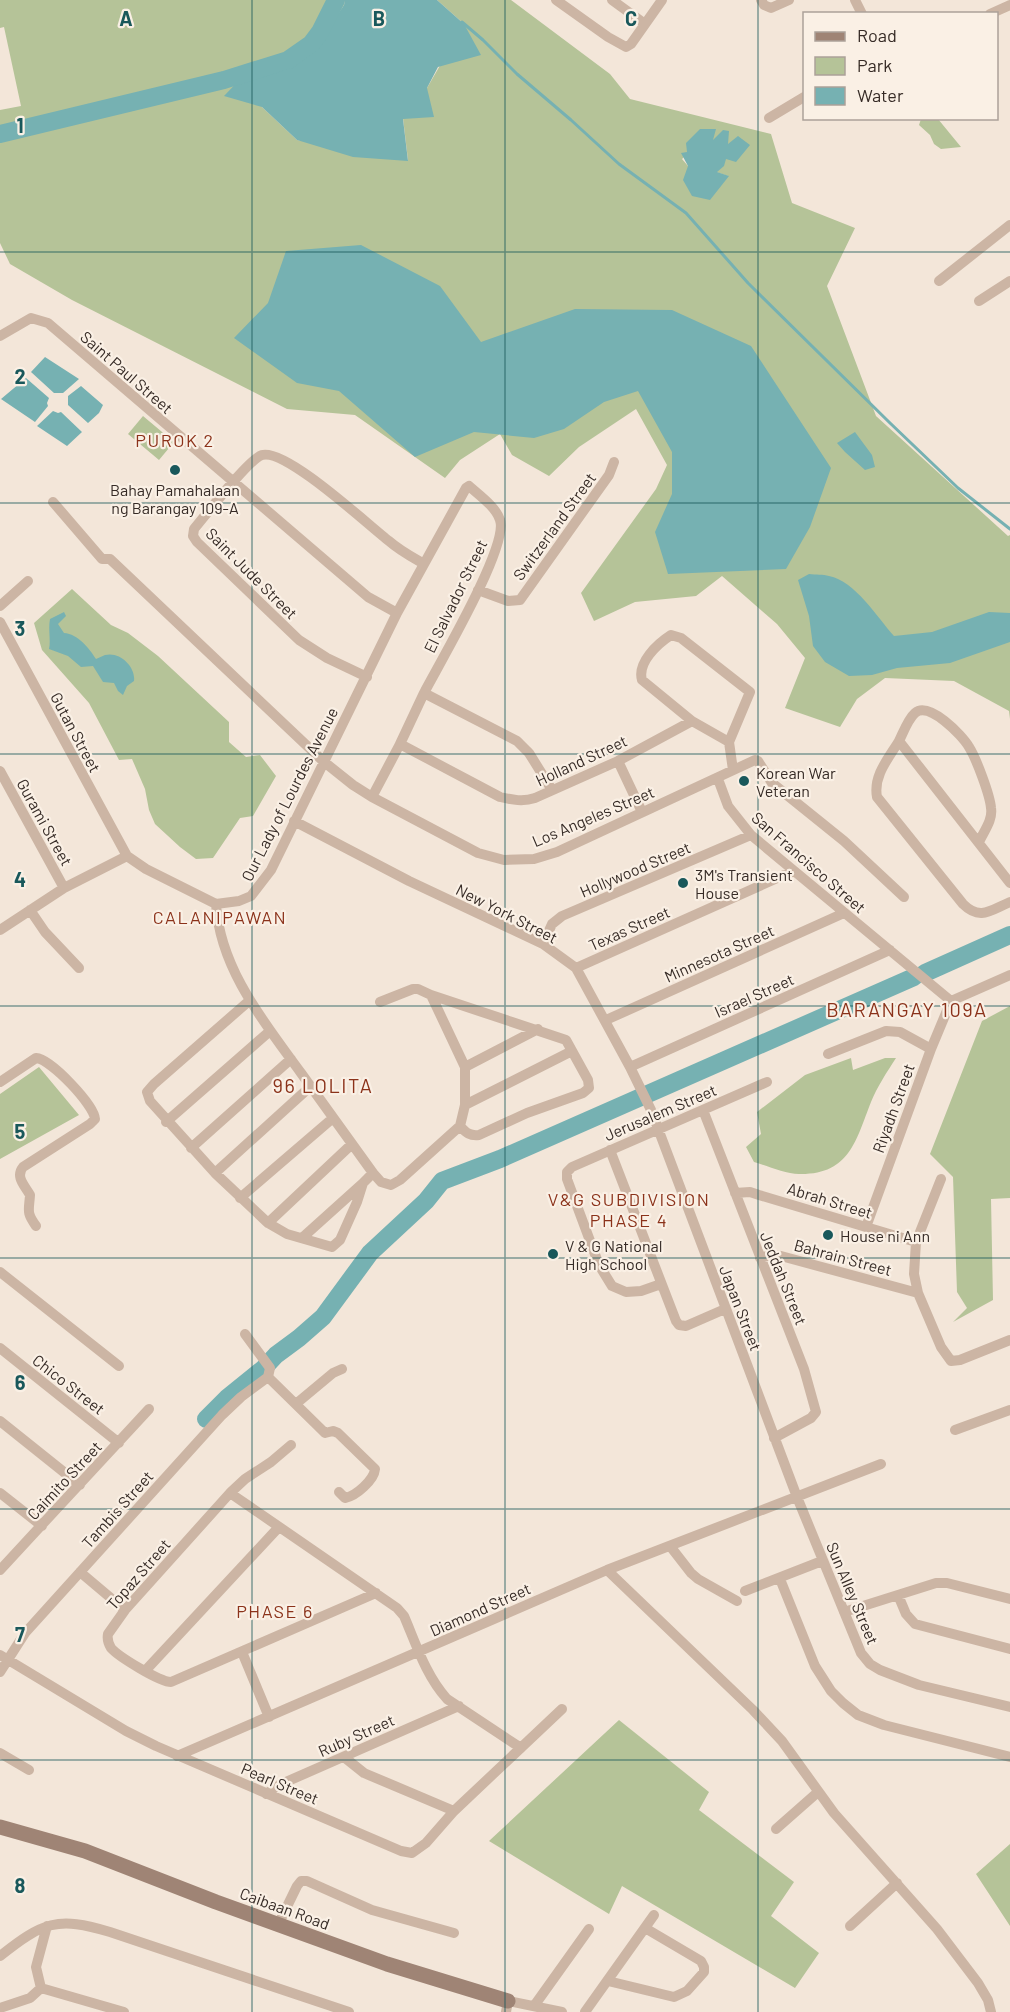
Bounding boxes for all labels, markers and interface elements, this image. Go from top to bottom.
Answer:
text: A [119,6,133,30]
text: B [373,6,385,30]
text: C [625,6,637,30]
legend [803,12,998,120]
text: Road [857,24,897,46]
text: Park [857,54,892,76]
text: Water [857,84,904,106]
text: 1 [16,113,24,137]
street label: Saint Paul Street [77,327,177,417]
text: 2 [14,364,26,388]
district label: PUROK 2 [135,429,215,451]
marker: Bahay Pamahalaan ng Barangay 109-A [168,463,182,477]
street label: Switzerland Street [509,469,599,583]
place label: Bahay Pamahalaan ng Barangay 109-A [110,480,240,517]
street label: Saint Jude Street [202,523,302,623]
street label: El Salvador Street [419,536,491,656]
text: 3 [15,616,25,640]
street label: Gutan Street [47,689,105,775]
street label: Our Lady of Lourdes Avenue [237,704,341,884]
street label: Holland Street [532,731,630,789]
place label: Korean War Veteran [756,763,836,800]
marker: Korean War Veteran [737,774,751,788]
street label: Gurami Street [13,775,77,869]
street label: Los Angeles Street [529,782,657,850]
street label: San Francisco Street [748,807,870,917]
street label: Hollywood Street [577,837,693,901]
place label: 3M's Transient House [695,865,793,902]
text: 4 [14,867,26,891]
marker: 3M's Transient House [676,876,690,890]
street label: New York Street [453,879,561,947]
street label: Texas Street [586,902,672,954]
district label: CALANIPAWAN [153,906,287,928]
street label: Minnesota Street [661,920,777,986]
street label: Israel Street [711,969,797,1021]
district label: BARANGAY 109A [826,997,988,1021]
street label: Riyadh Street [868,1061,918,1155]
district label: 96 LOLITA [273,1073,373,1097]
street label: Jerusalem Street [601,1080,719,1144]
text: 5 [15,1119,26,1143]
street label: Abrah Street [785,1178,875,1222]
district label: V&G SUBDIVISION PHASE 4 [548,1188,710,1231]
place label: House ni Ann [840,1226,930,1245]
marker: House ni Ann [821,1228,835,1242]
street label: Jeddah Street [757,1229,811,1327]
street label: Bahrain Street [792,1235,894,1279]
place label: V & G National High School [565,1236,662,1273]
marker: V & G National High School [546,1247,560,1261]
street label: Japan Street [716,1263,766,1353]
street label: Chico Street [29,1350,109,1418]
text: 6 [15,1370,26,1394]
street label: Caimito Street [23,1437,105,1523]
street label: Tambis Street [77,1466,157,1552]
street label: Topaz Street [102,1535,174,1613]
street label: Sun Alley Street [823,1539,883,1647]
street label: Diamond Street [427,1578,533,1640]
district label: PHASE 6 [236,1600,314,1622]
text: 7 [15,1622,25,1646]
street label: Ruby Street [315,1710,397,1760]
street label: Pearl Street [238,1758,322,1808]
text: 8 [15,1873,26,1897]
street label: Caibaan Road [238,1883,332,1933]

